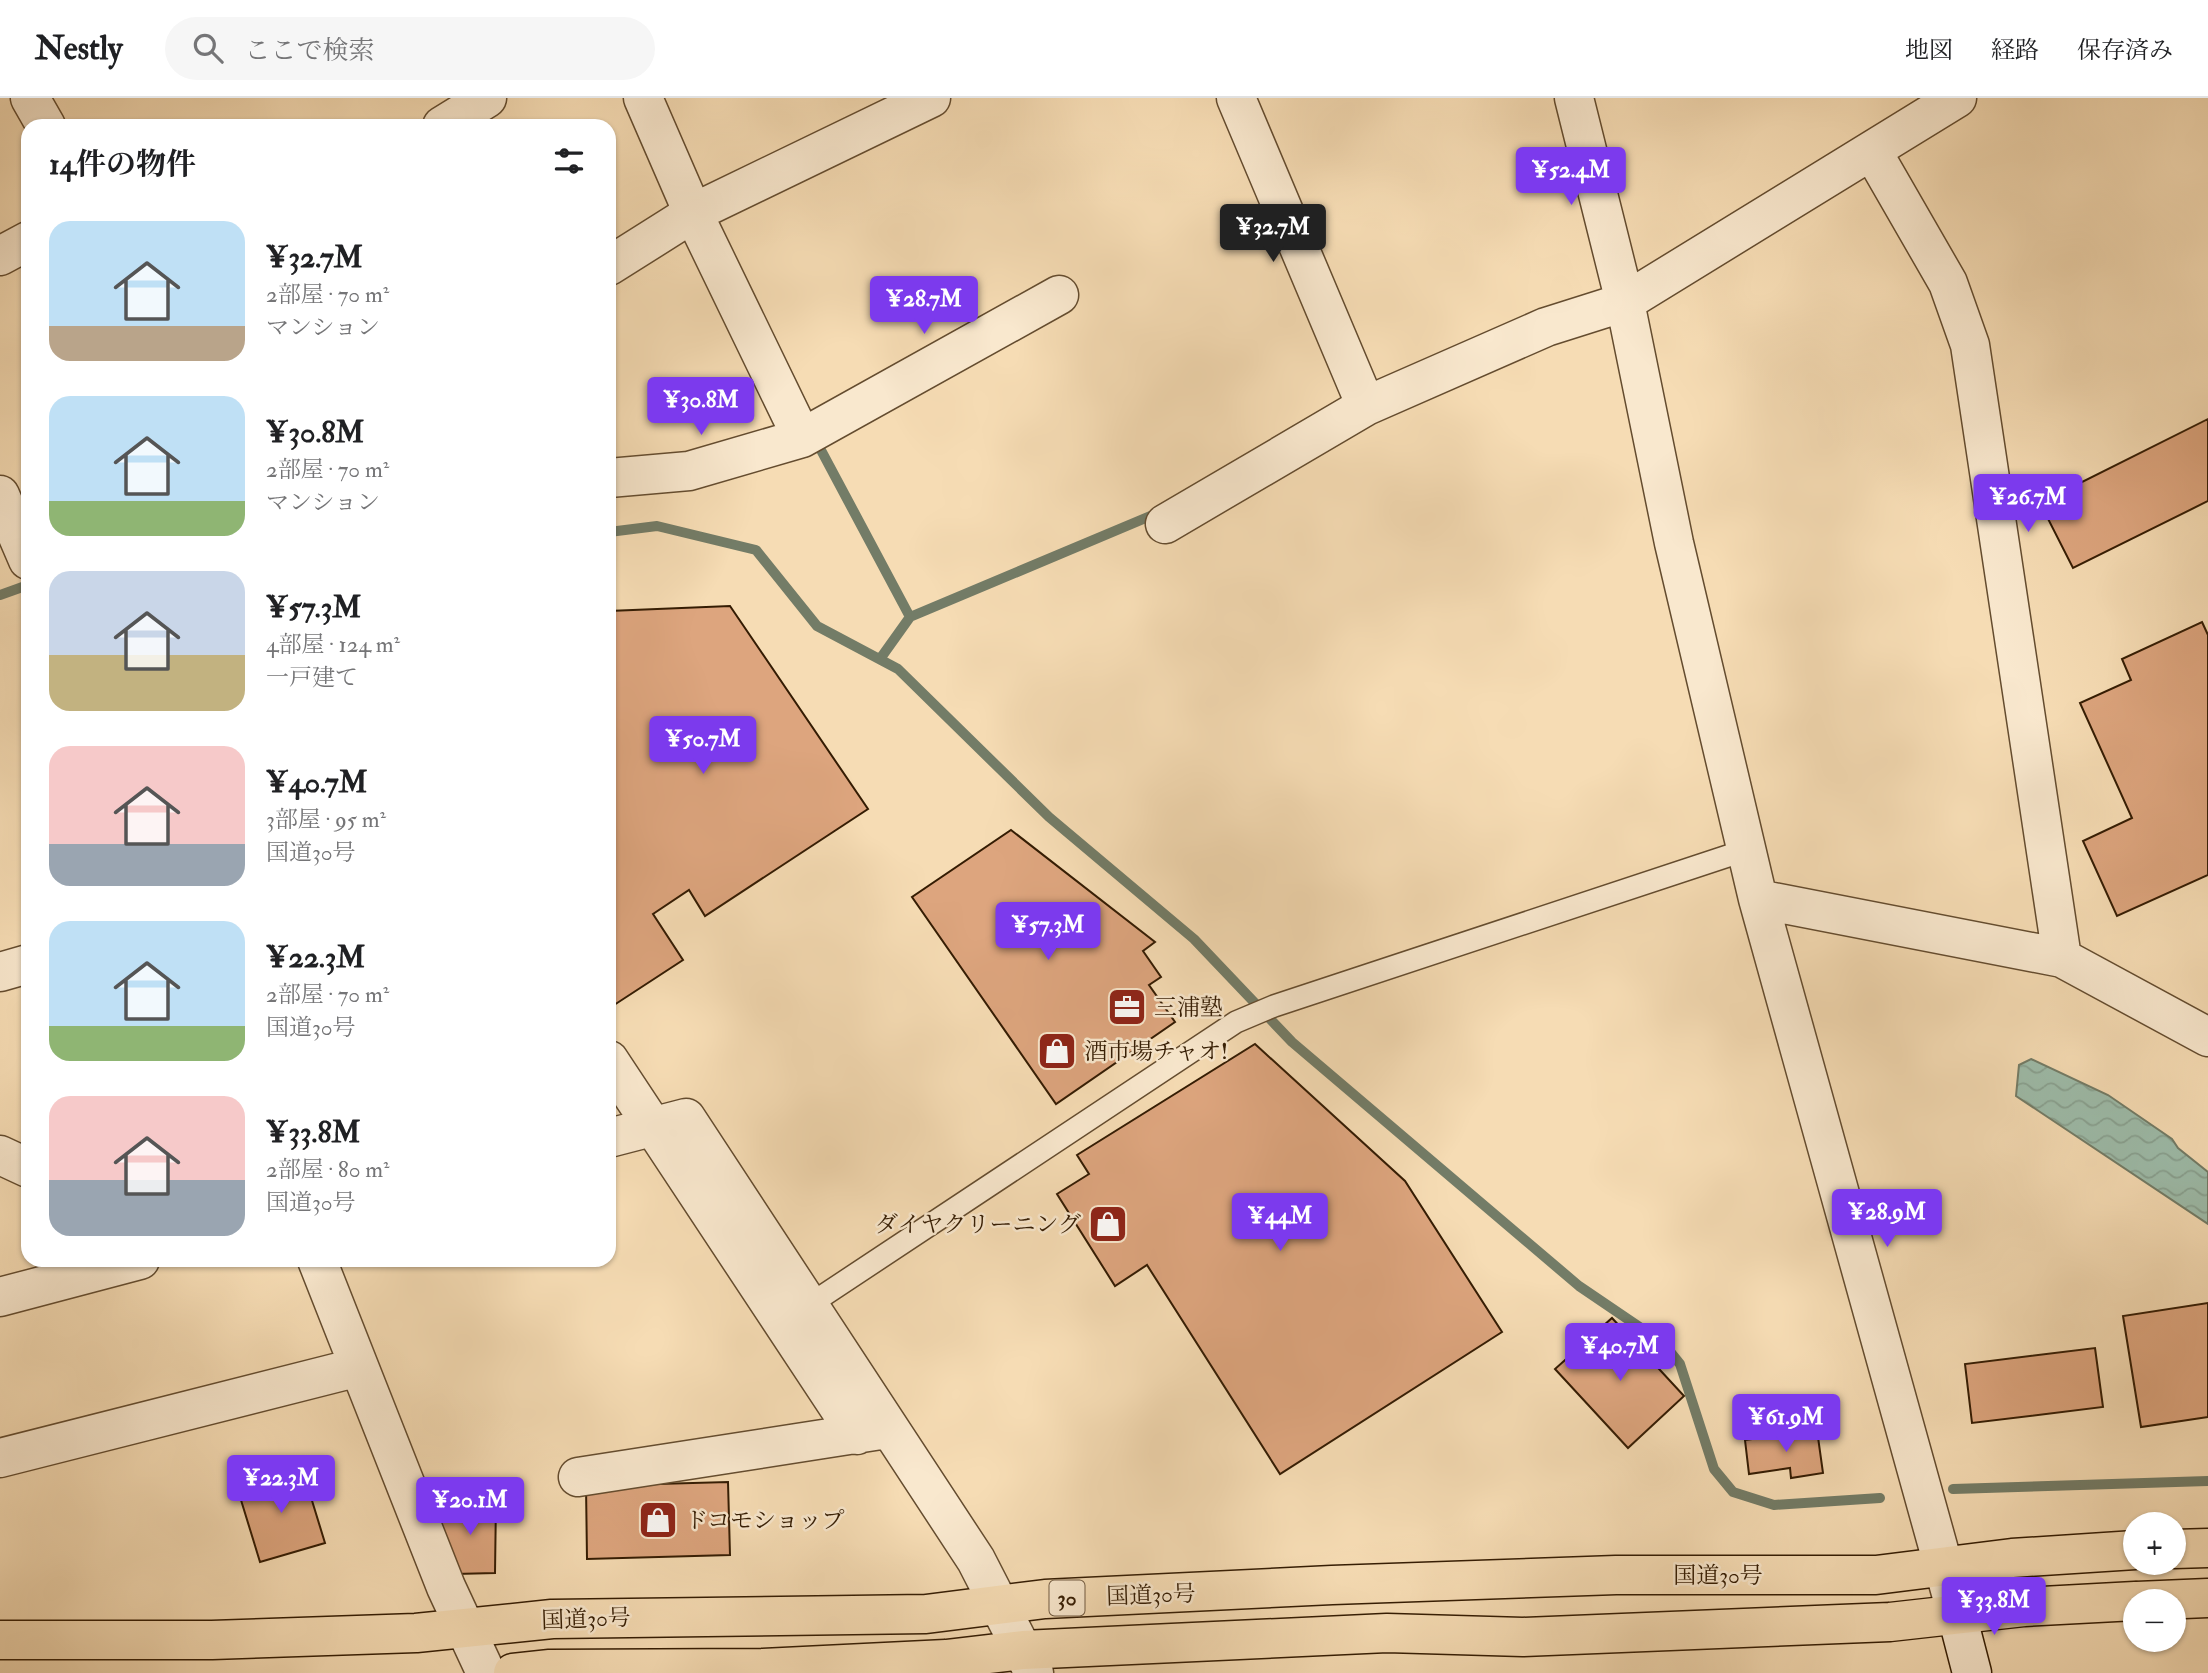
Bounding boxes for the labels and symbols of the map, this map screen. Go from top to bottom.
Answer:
pin: ¥52.4M [1514,148,1628,207]
pin: ¥32.7M [1216,204,1330,264]
pin: ¥28.7M [867,276,981,336]
pin: ¥30.8M [644,378,758,437]
pin: ¥26.7M [1971,474,2085,534]
pin: ¥50.7M [646,716,760,776]
pin: ¥57.3M [991,902,1105,962]
office icon: 三浦塾 [1106,986,1148,1028]
place label: 三浦塾 [1154,993,1223,1022]
shop icon: 酒市場チャオ! [1036,1030,1078,1072]
place label: 酒市場チャオ! [1084,1037,1228,1066]
pin: ¥28.9M [1830,1190,1944,1249]
pin: ¥44M [1239,1194,1321,1253]
shop icon: ダイヤクリーニング [1087,1203,1129,1245]
place label: ダイヤクリーニング [875,1210,1081,1239]
pin: ¥40.7M [1563,1324,1677,1383]
pin: ¥61.9M [1729,1394,1843,1454]
pin: ¥22.3M [224,1456,338,1515]
pin: ¥20.1M [413,1478,527,1537]
shop icon: ドコモショップ [637,1499,679,1541]
place label: ドコモショップ [685,1506,845,1535]
street label: 国道30号 [1673,1561,1763,1590]
pin: ¥33.8M [1937,1578,2051,1637]
street label: 国道30号 [1106,1579,1196,1611]
road number: 30 [1050,1580,1084,1616]
street label: 国道30号 [541,1603,631,1635]

